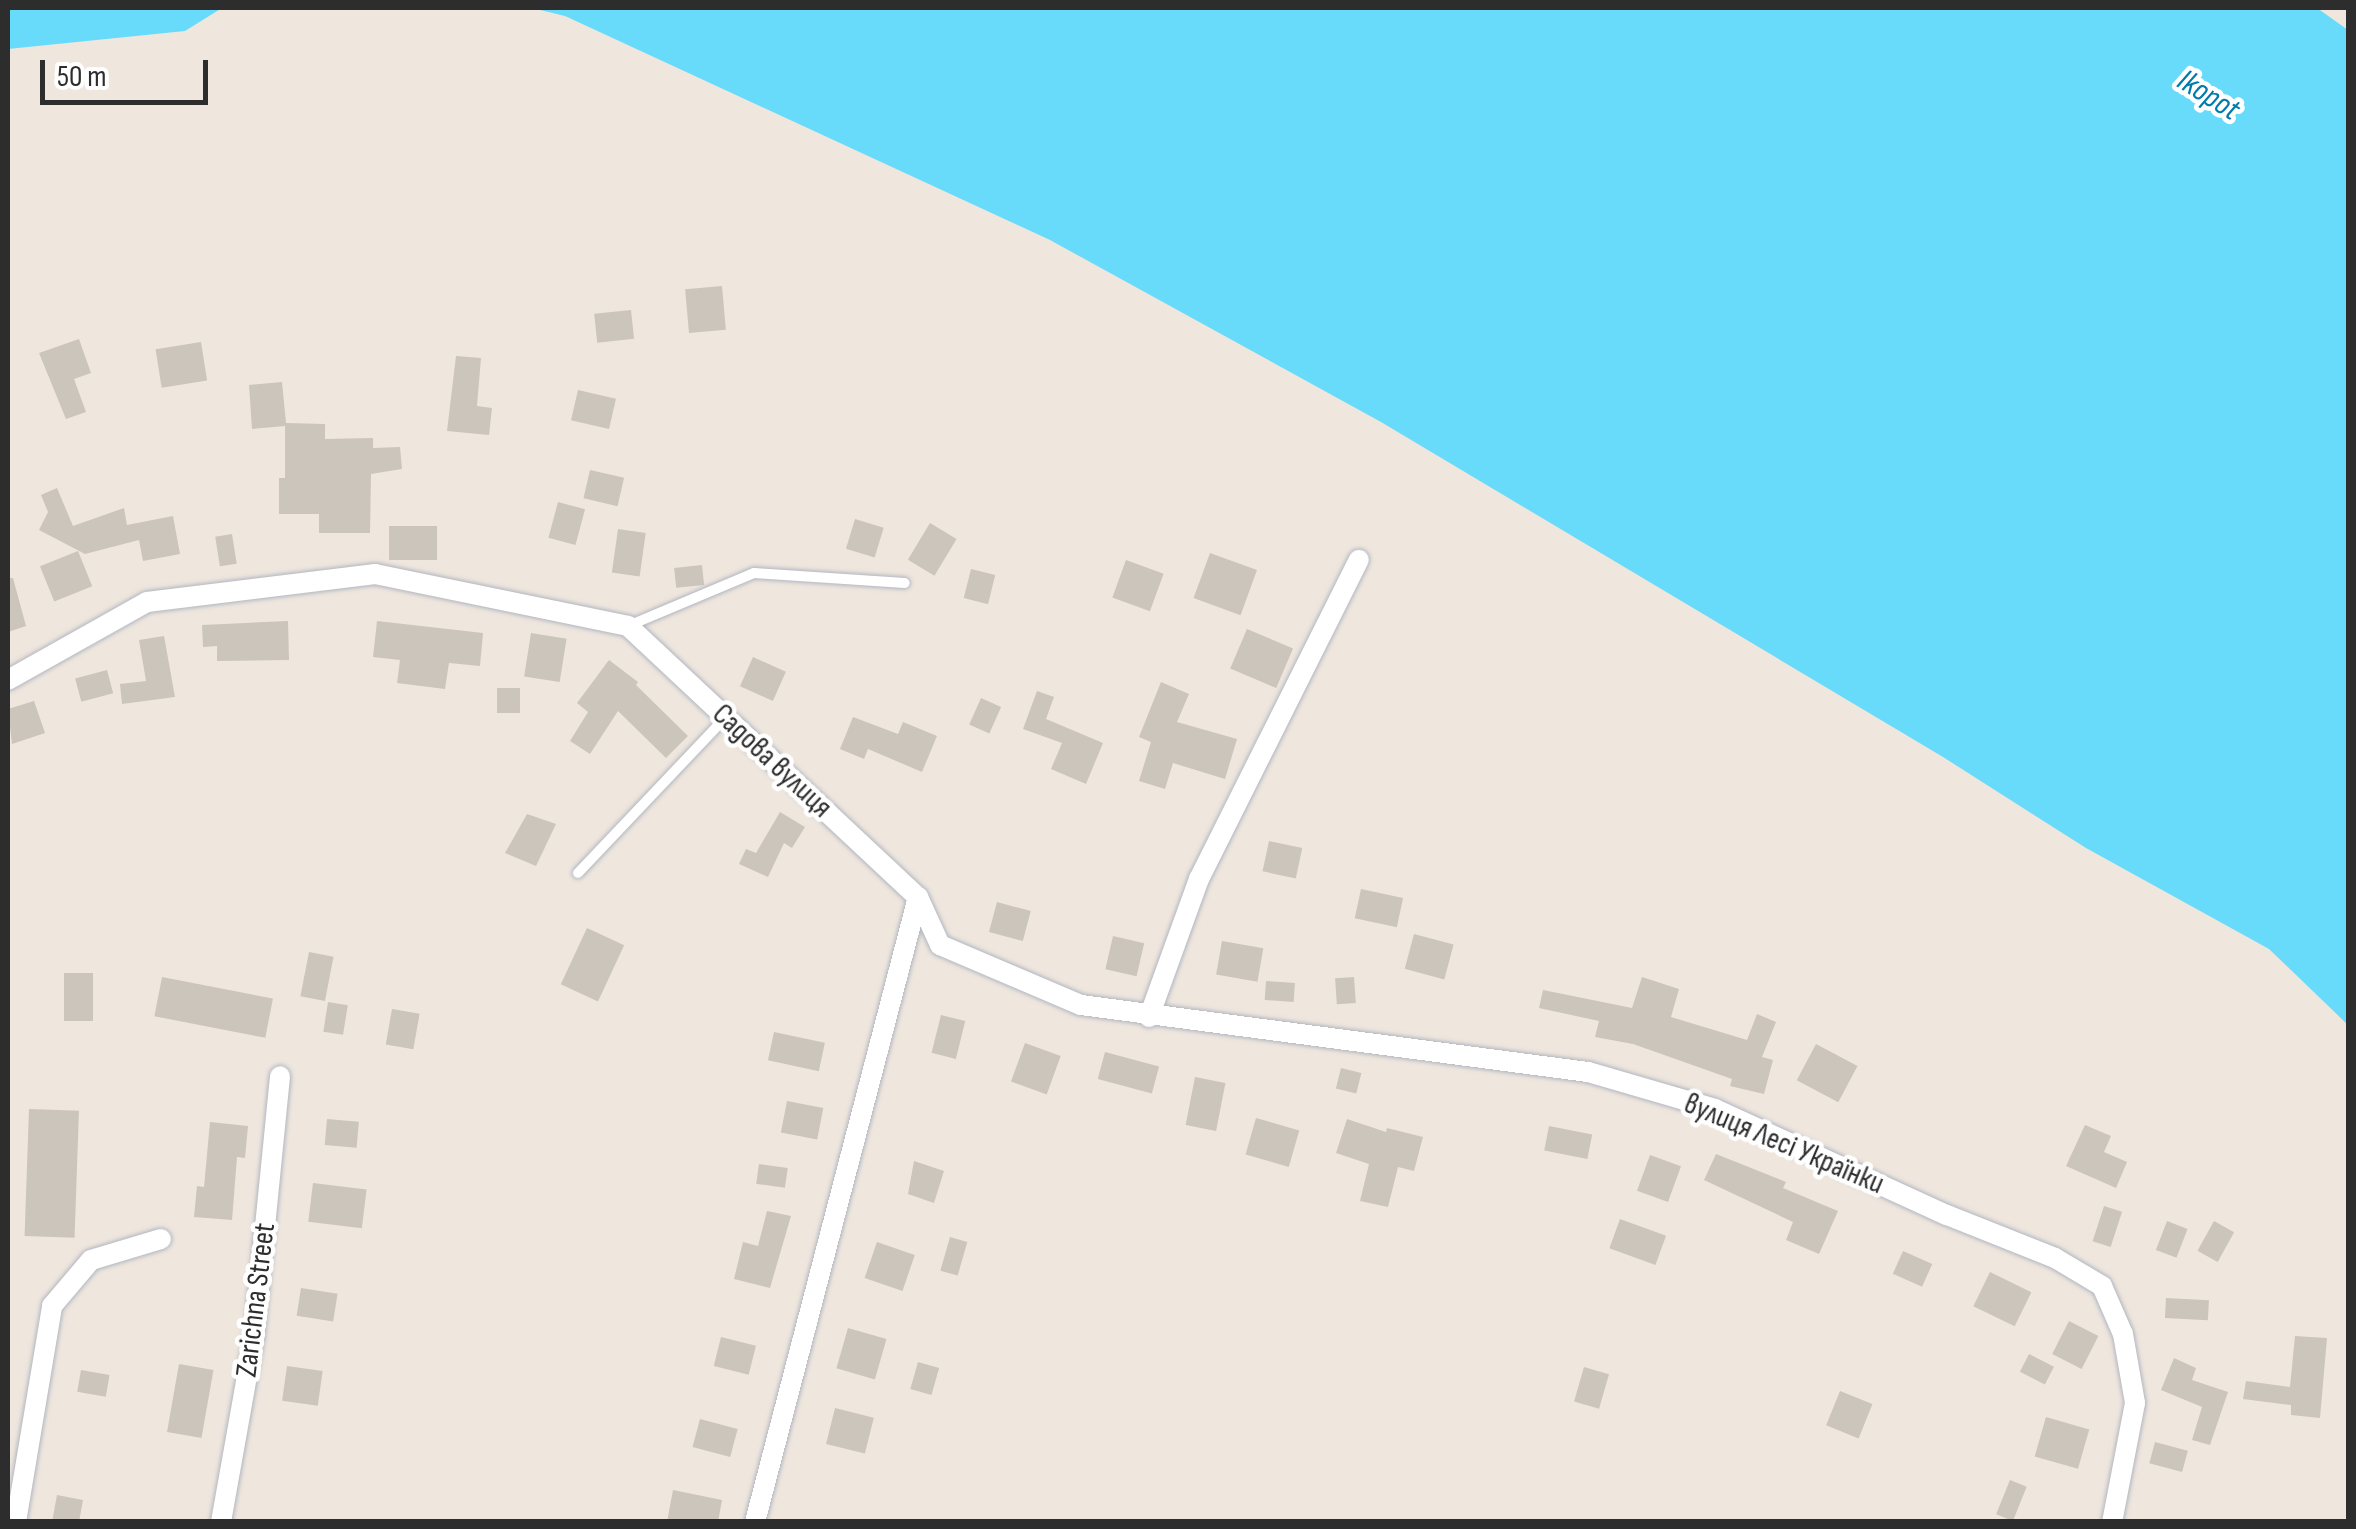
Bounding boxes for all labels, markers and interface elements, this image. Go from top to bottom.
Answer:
scale bar [45,40,212,102]
text: 50 m [57,59,106,95]
water label: Ikopot [2170,62,2246,130]
street label: Садова вулиця [705,697,839,825]
street label: вулиця Лесі Українки [1679,1086,1889,1202]
street label: Zarichna Street [229,1221,283,1379]

